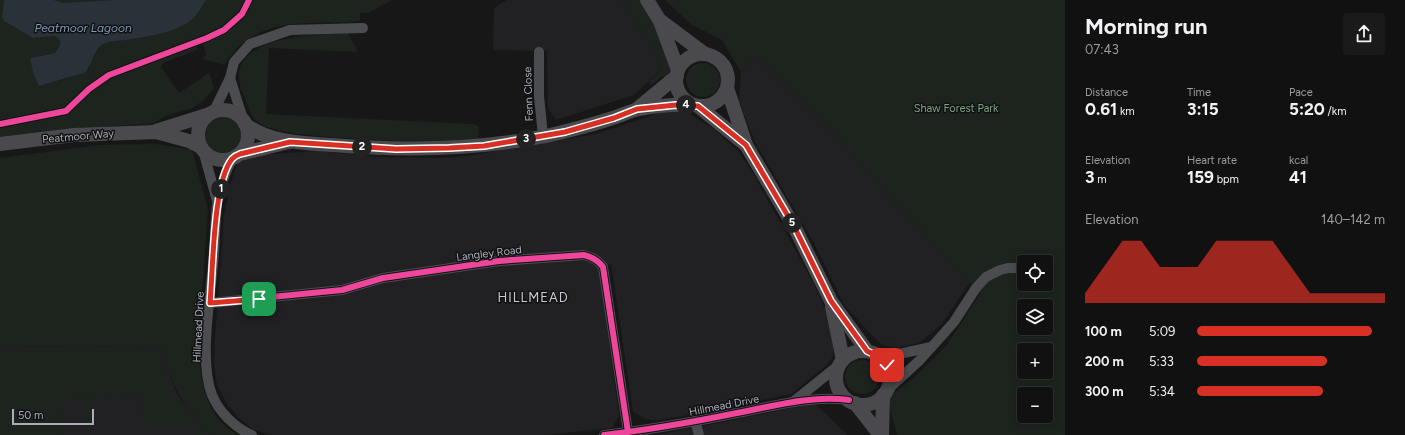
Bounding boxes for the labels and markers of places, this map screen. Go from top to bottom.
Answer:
pin: 4 [676,95,696,115]
pin: 3 [516,129,536,149]
pin: 2 [352,137,372,157]
pin: 1 [211,179,231,199]
pin: 5 [782,213,802,233]
pin [242,282,276,316]
pin [870,348,904,382]

